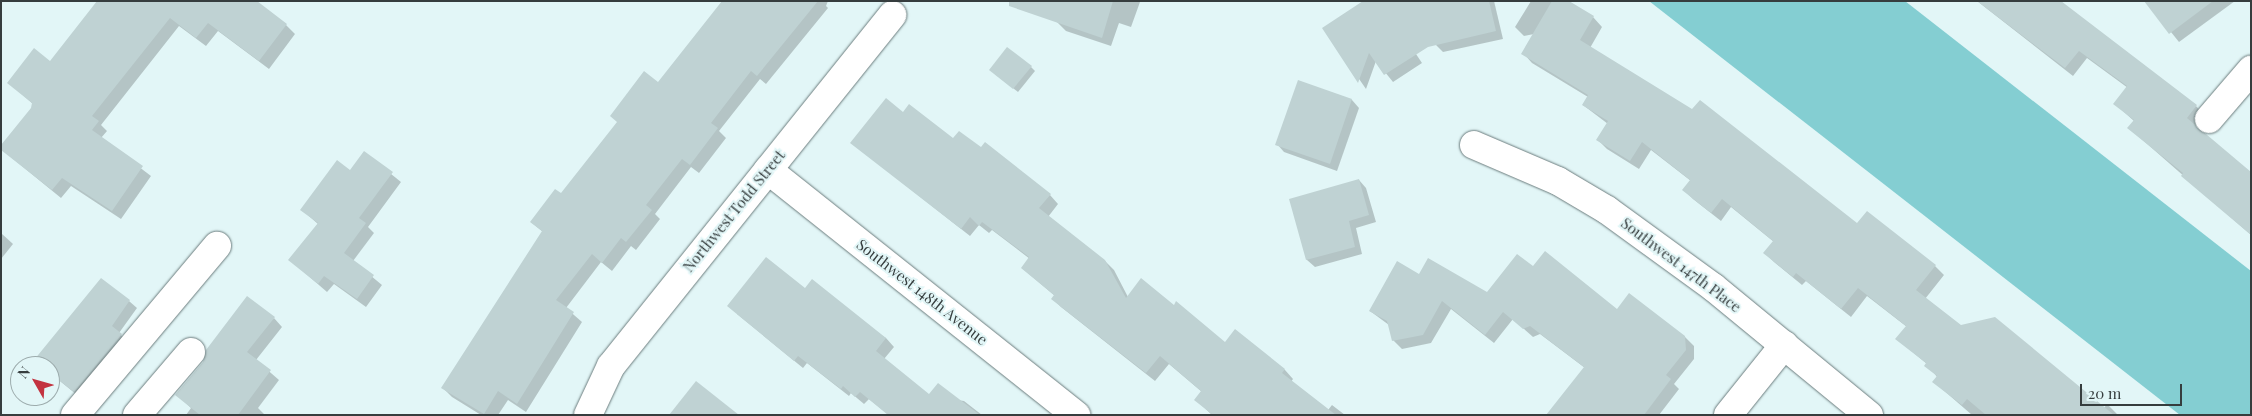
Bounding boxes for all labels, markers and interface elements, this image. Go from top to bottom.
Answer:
street label: Northwest Todd Street [679,146,789,276]
street label: Southwest 147th Place [1617,214,1745,316]
street label: Southwest 148th Avenue [853,235,991,349]
north arrow [10,356,60,406]
text: N [13,362,34,382]
scale bar [2082,374,2184,406]
text: 20 m [2088,383,2121,403]

